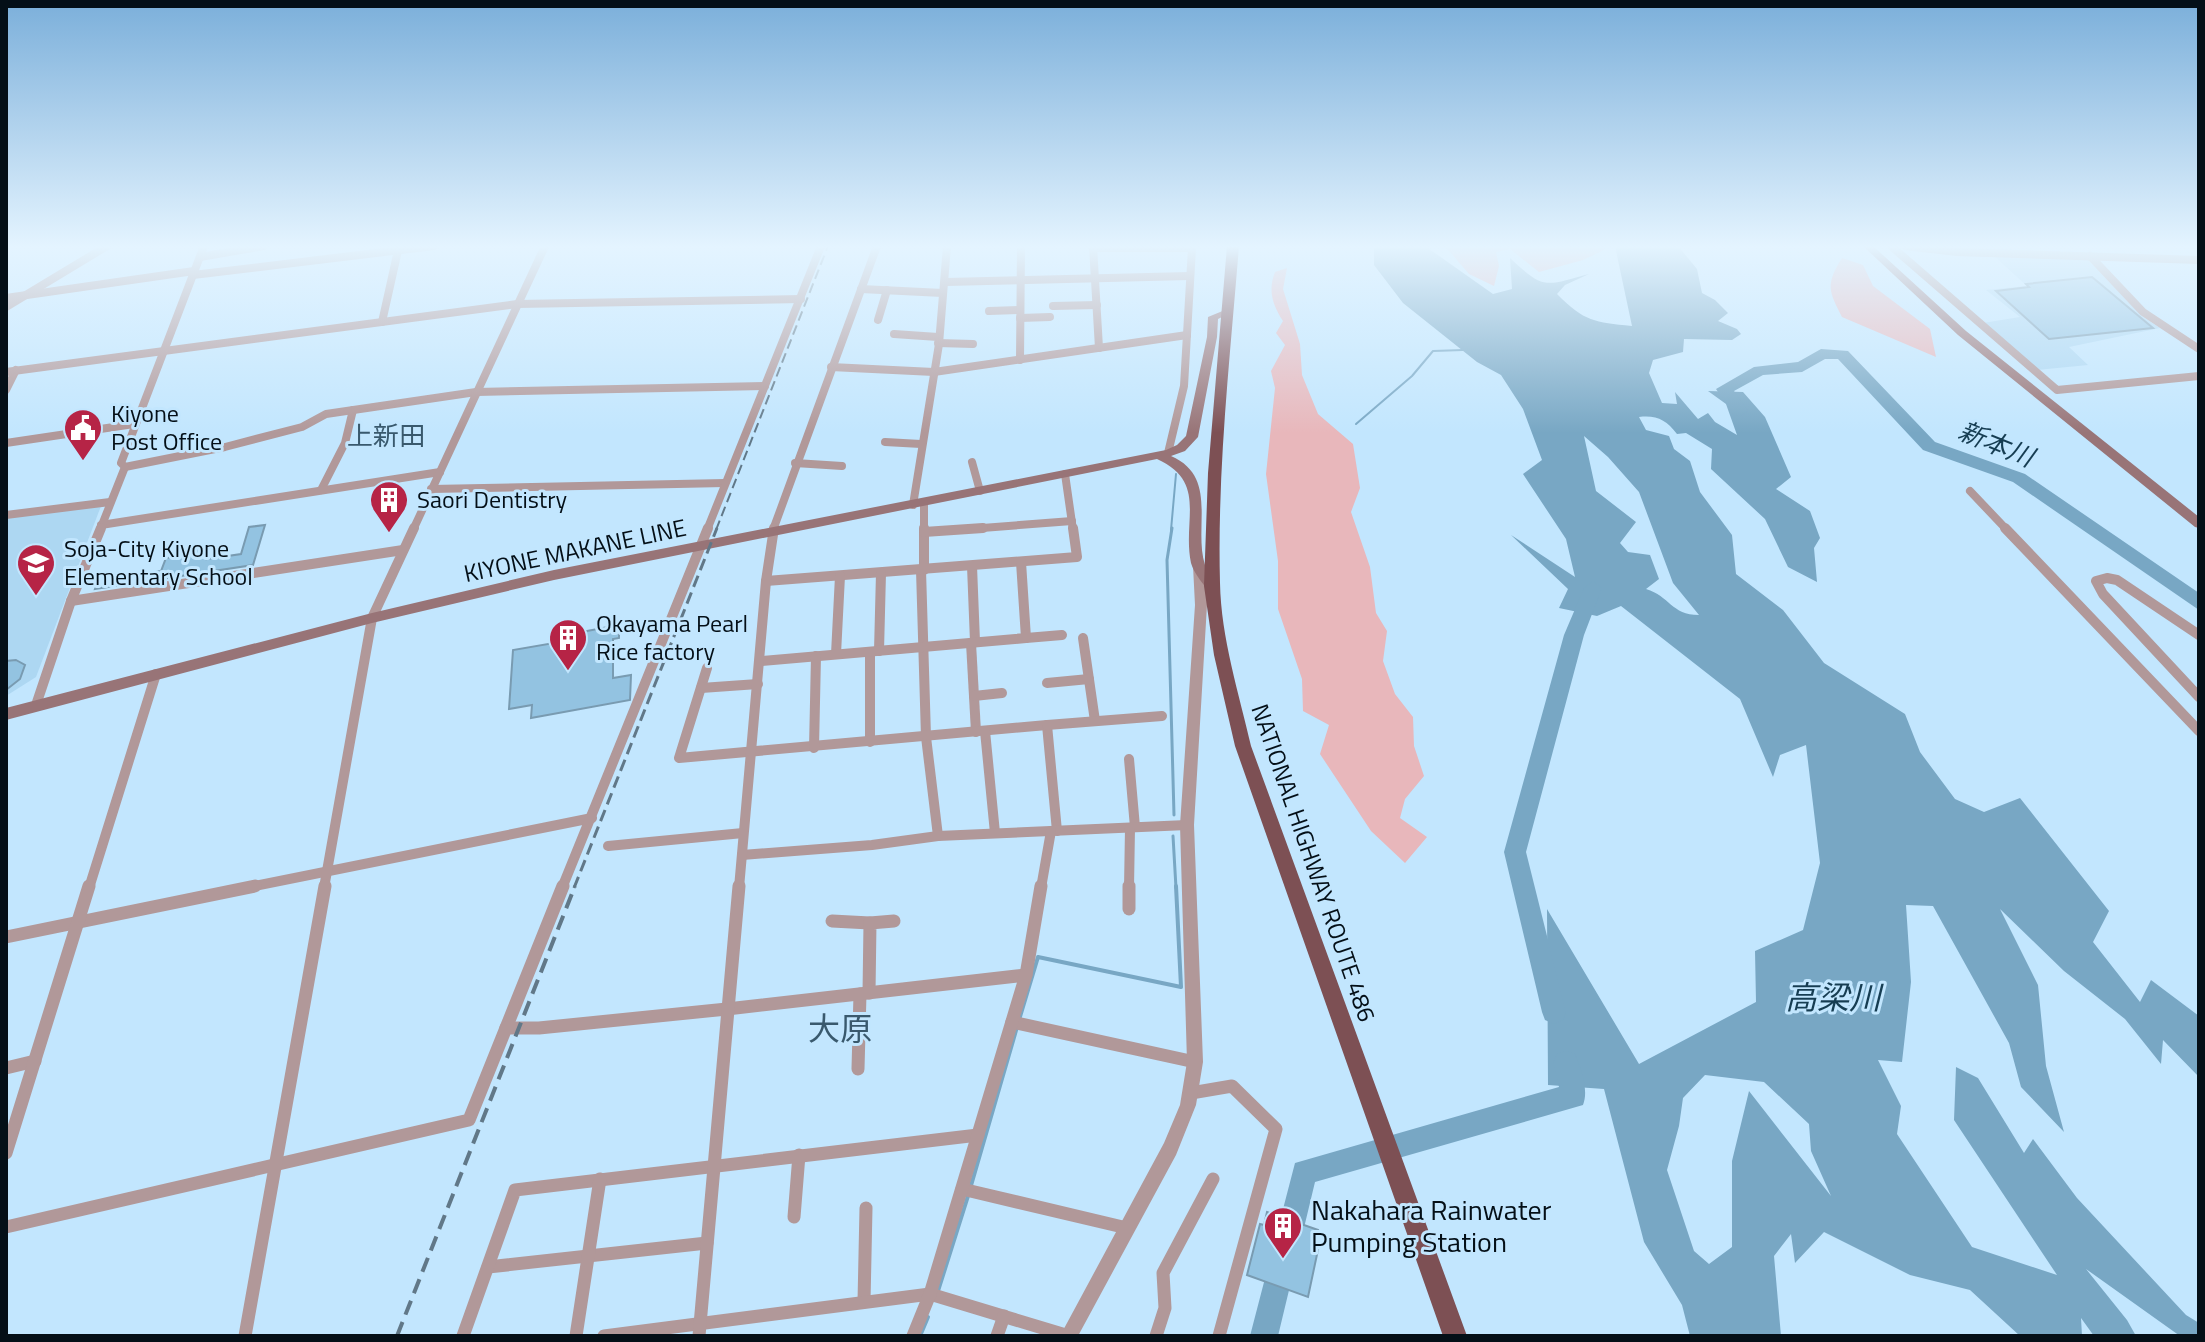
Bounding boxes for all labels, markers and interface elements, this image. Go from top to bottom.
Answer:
place label: Kiyone Post Office [111,395,222,459]
public building icon: Kiyone Post Office [62,407,104,462]
water label: 新本川 [1953,411,2042,477]
district label: 上新田 [347,416,425,455]
building icon: Saori Dentistry [368,479,410,534]
place label: Saori Dentistry [417,481,568,517]
street label: KIYONE MAKANE LINE [460,509,689,591]
place label: Soja-City Kiyone Elementary School [64,530,253,594]
school or university icon: Soja-City Kiyone Elementary School [15,542,57,597]
place label: Okayama Pearl Rice factory [596,605,748,669]
building icon: Okayama Pearl Rice factory [547,617,589,672]
street label: NATIONAL HIGHWAY ROUTE 486 [1243,699,1385,1026]
water label: 高梁川 [1785,973,1884,1021]
district label: 大原 [808,1004,872,1052]
place label: Nakahara Rainwater Pumping Station [1311,1188,1552,1263]
building icon: Nakahara Rainwater Pumping Station [1262,1205,1304,1260]

